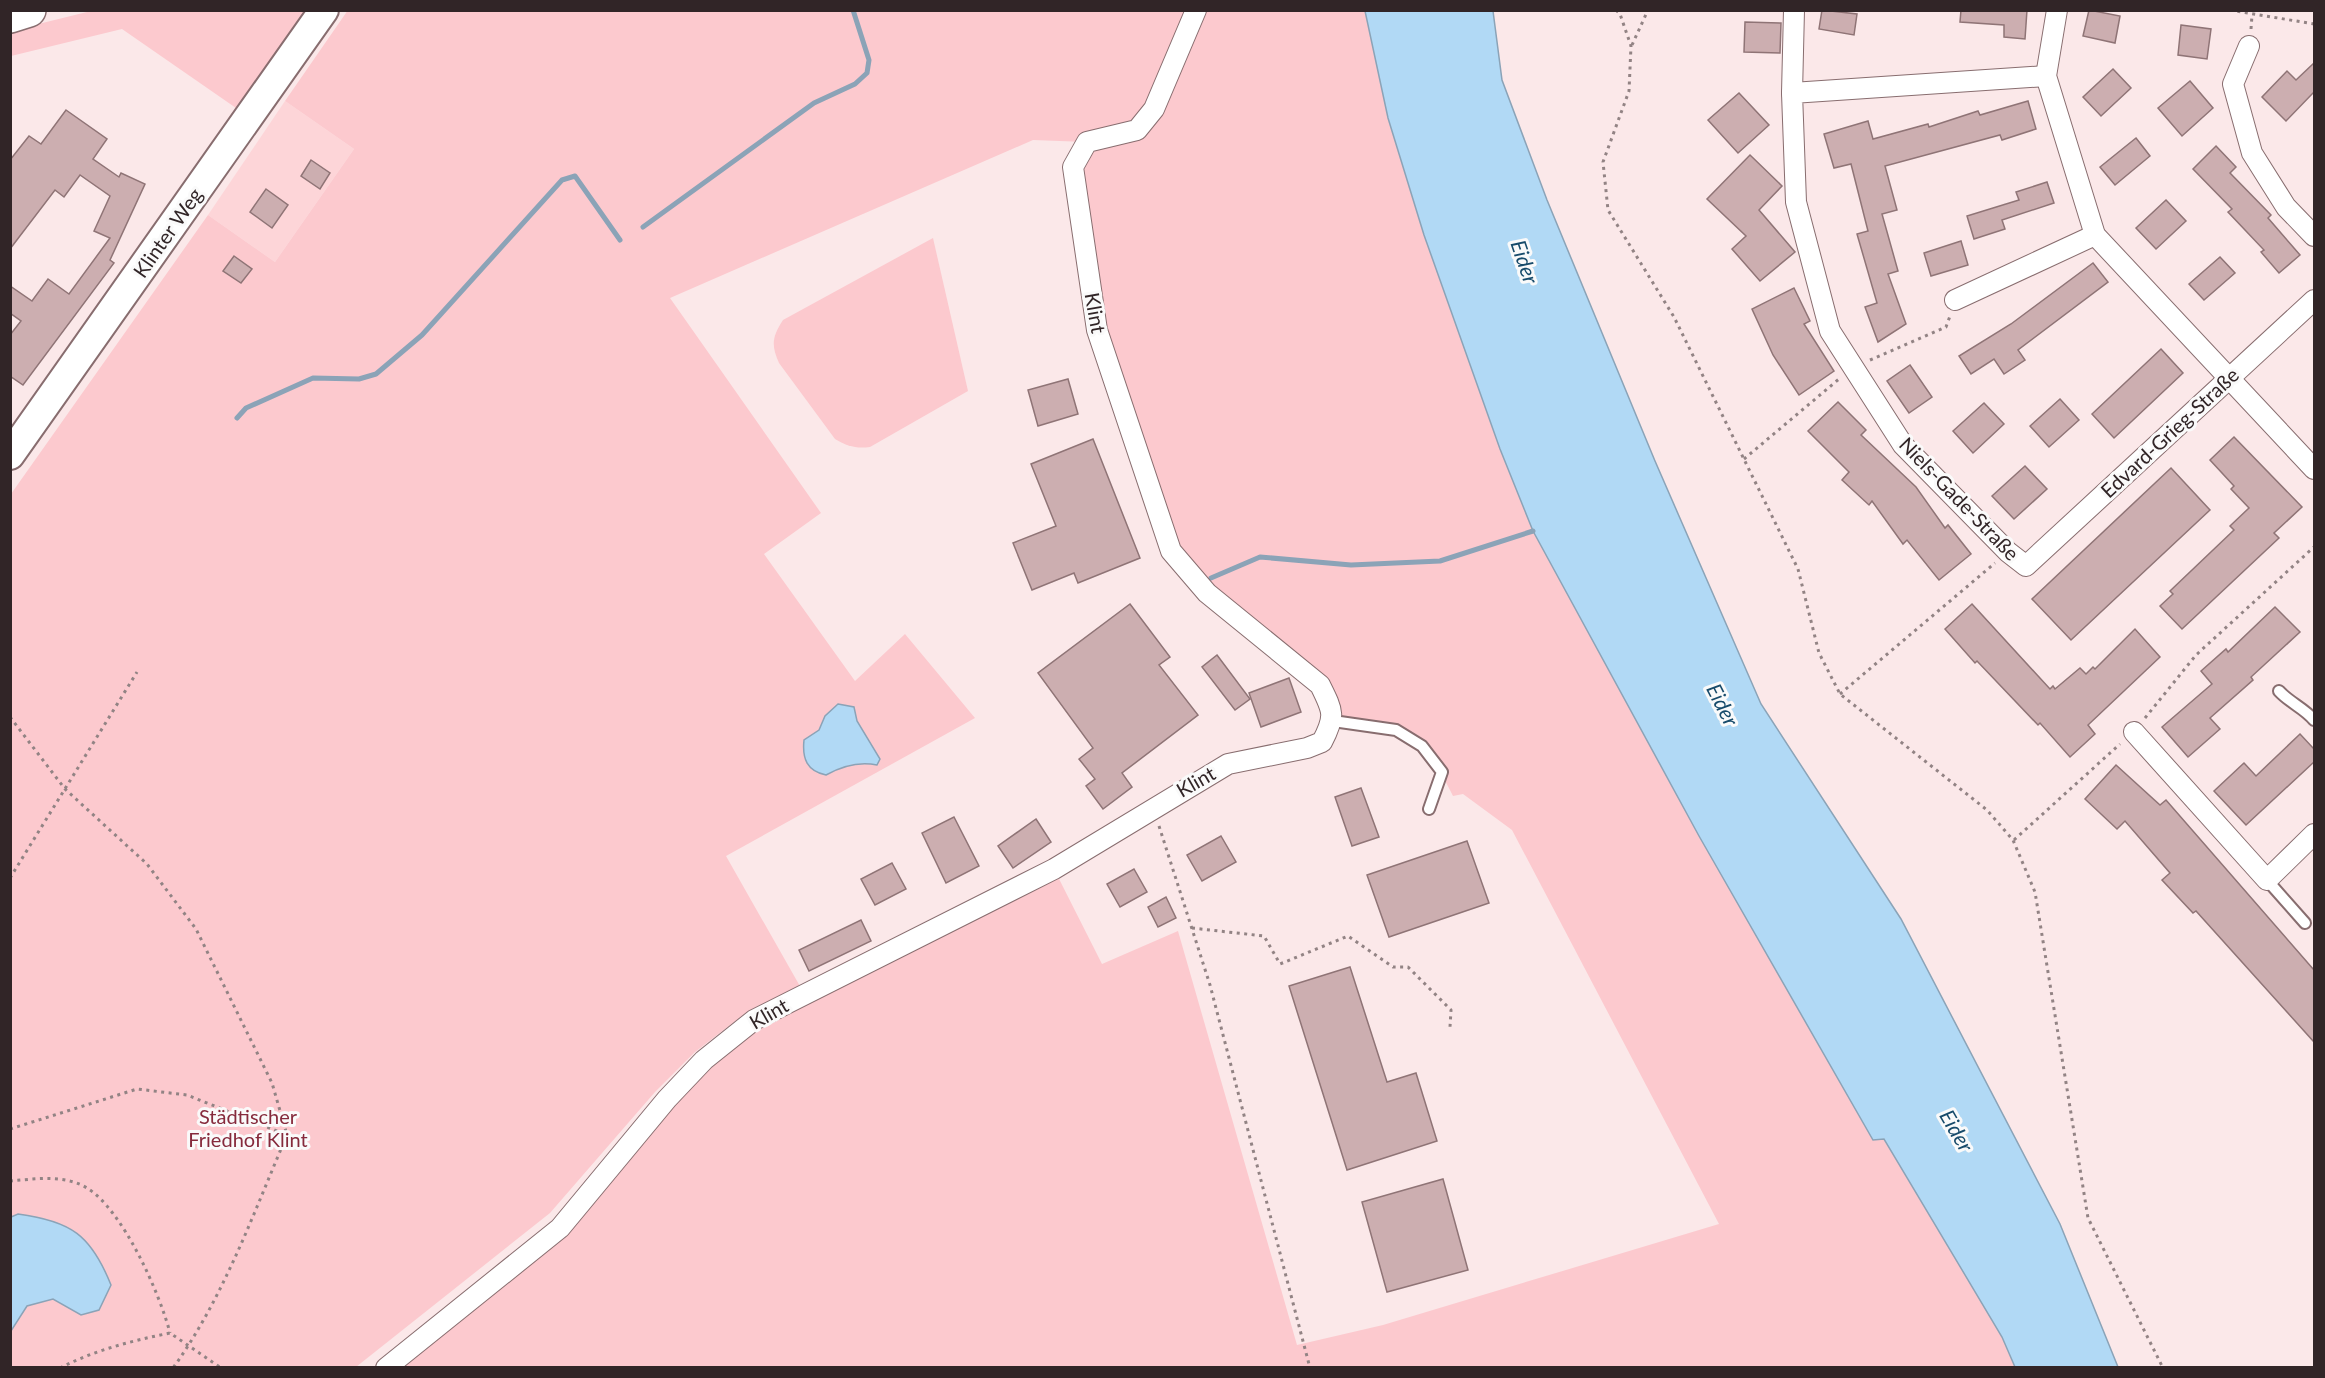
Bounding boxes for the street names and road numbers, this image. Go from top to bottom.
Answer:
street label: Klinter Weg [128,183,207,282]
street label: Klint [1081,291,1111,335]
street label: Edvard-Grieg-Straße [2095,362,2243,502]
street label: Niels-Gade-Straße [1895,432,2025,565]
street label: Klint [1172,760,1219,802]
street label: Klint [745,992,792,1034]

